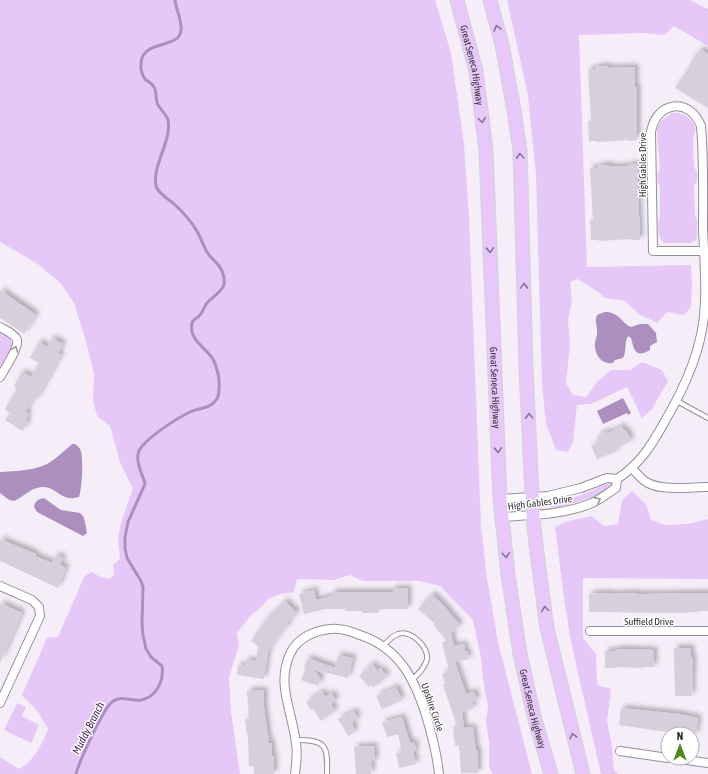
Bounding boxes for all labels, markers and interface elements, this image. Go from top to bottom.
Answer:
street label: Great Seneca Highway [458,24,485,106]
one-way arrow [493,25,502,32]
one-way arrow [477,117,486,123]
street label: High Gables Drive [637,132,648,197]
one-way arrow [515,153,524,159]
one-way arrow [486,247,495,253]
one-way arrow [520,283,528,289]
one-way arrow [10,346,18,353]
street label: Great Seneca Highway [488,347,502,429]
one-way arrow [524,413,533,419]
one-way arrow [494,447,503,453]
street label: High Gables Drive [507,493,573,512]
one-way arrow [594,497,601,504]
one-way arrow [501,552,510,558]
one-way arrow [541,606,550,612]
street label: Suffield Drive [624,616,674,627]
street label: Great Seneca Highway [518,668,548,750]
street label: Upshire Circle [419,681,446,733]
water label: Muddy Branch [70,699,107,756]
north arrow [660,726,700,766]
text: N [677,730,683,742]
one-way arrow [570,733,578,739]

